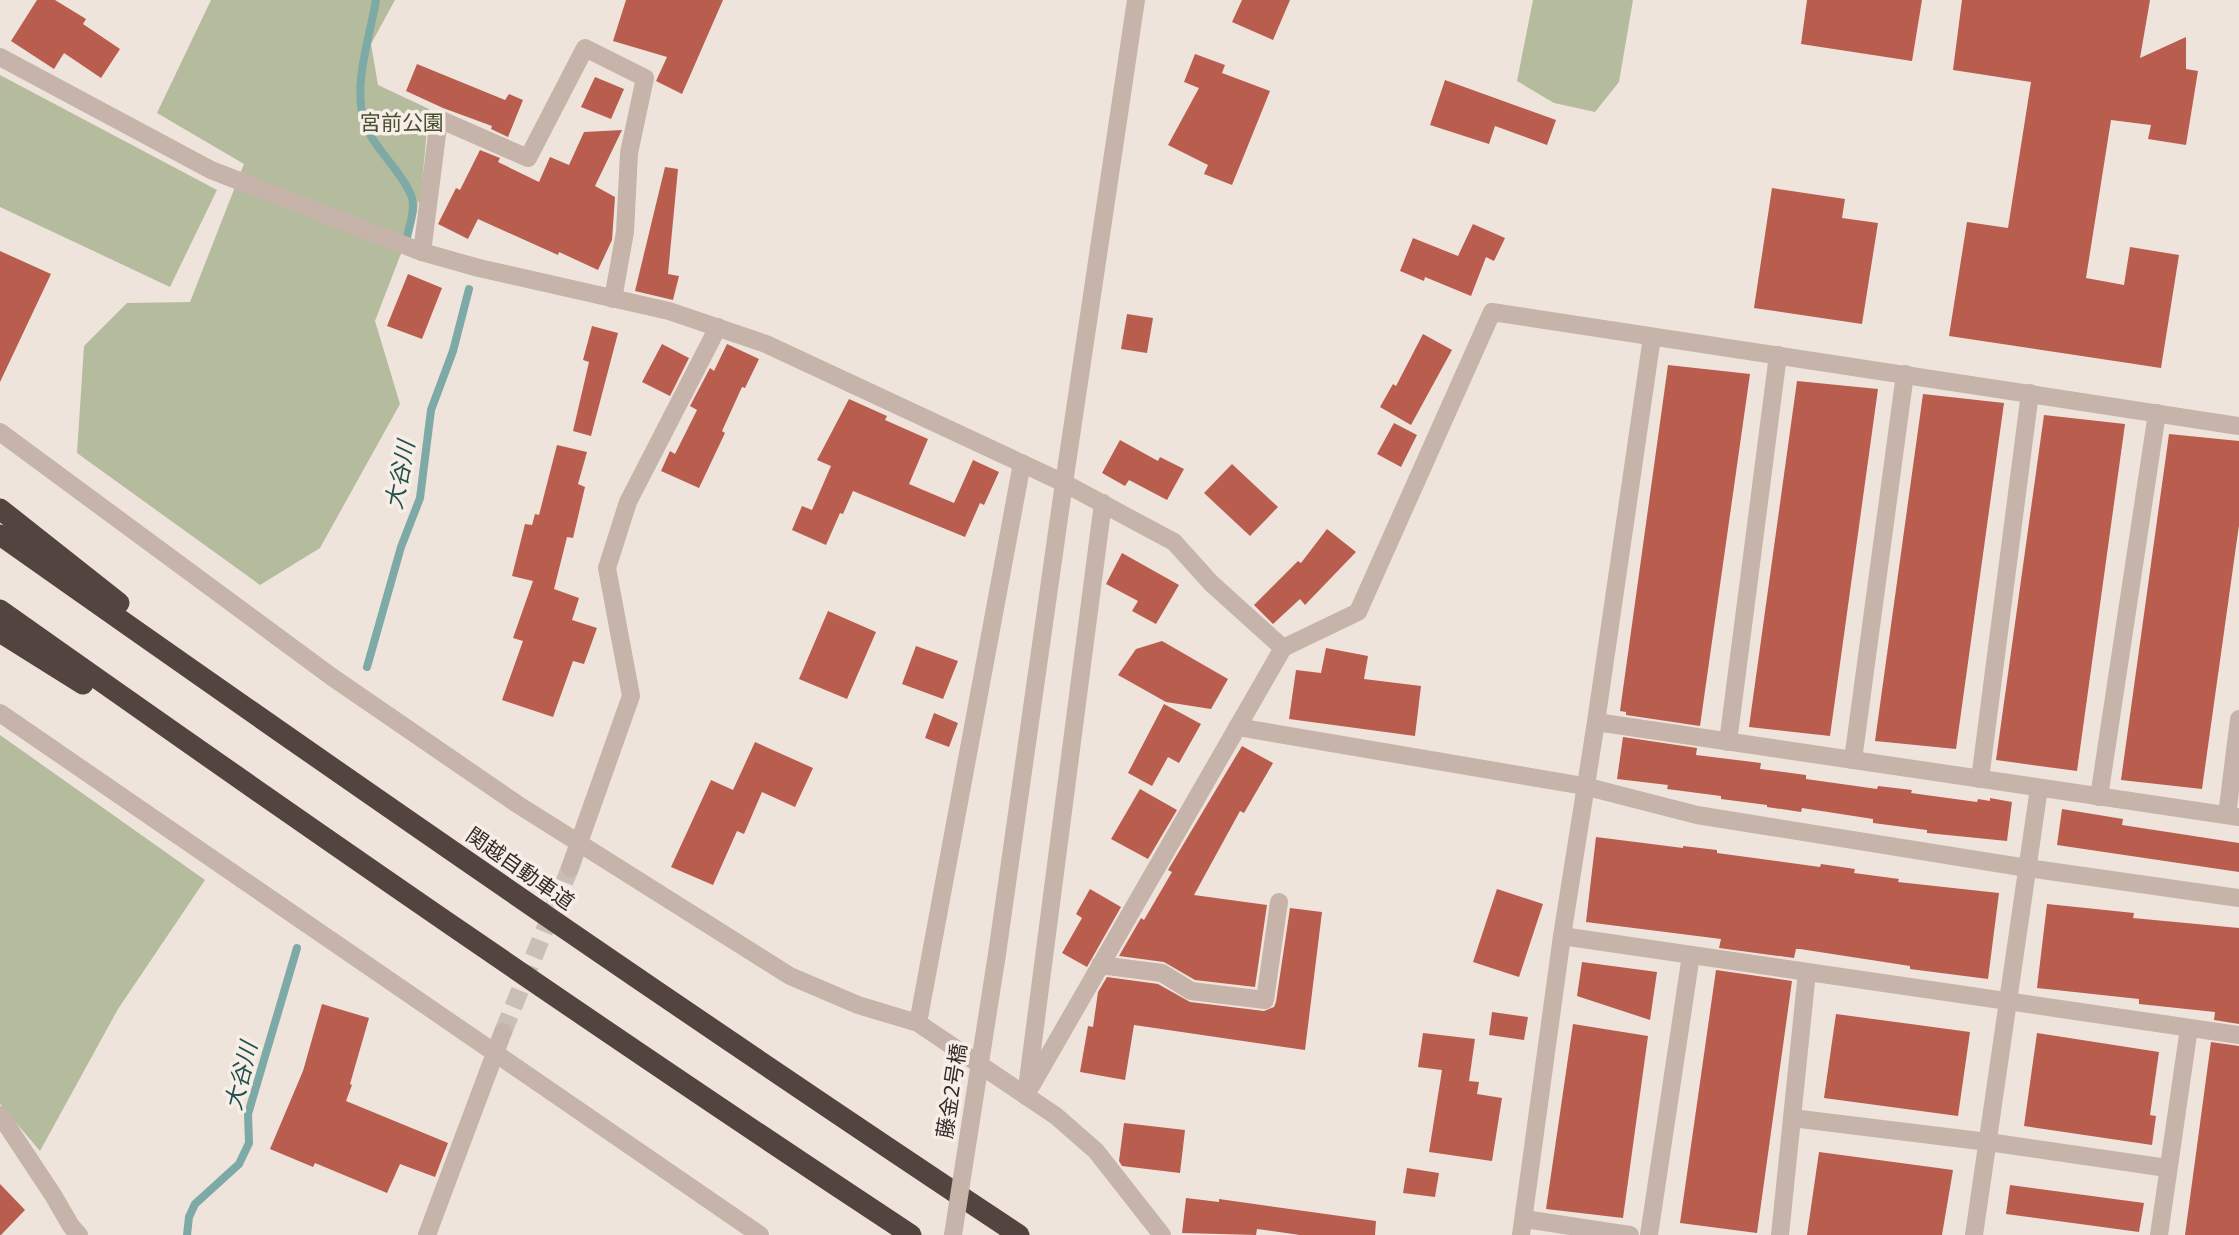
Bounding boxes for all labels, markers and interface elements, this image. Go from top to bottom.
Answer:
park label: 宮前公園 [360,108,444,136]
water label: 大谷川 [377,435,422,512]
street label: 関越自動車道 [461,821,580,916]
water label: 大谷川 [216,1036,265,1113]
street label: 藤金2号橋 [930,1041,972,1140]

